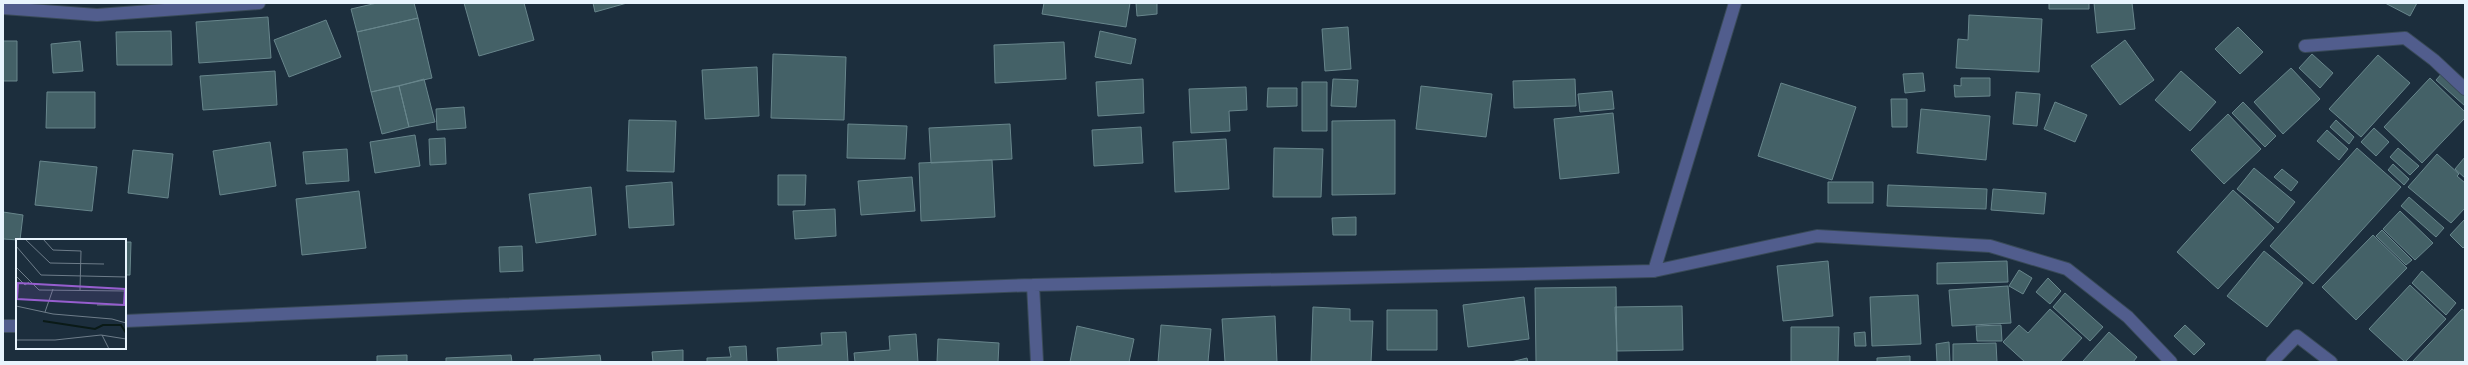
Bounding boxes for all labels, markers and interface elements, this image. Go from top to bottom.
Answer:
inset map [16,239,126,349]

